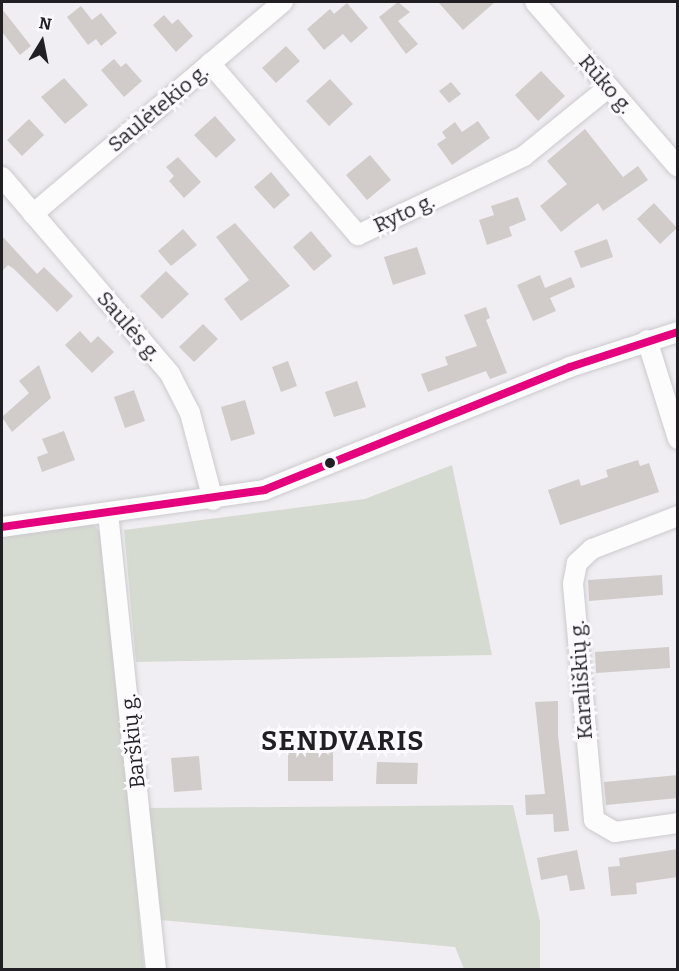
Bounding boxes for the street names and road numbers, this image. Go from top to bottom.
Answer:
street label: Rūko g. [573,49,639,119]
street label: Saulėtekio g. [103,59,213,157]
street label: Ryto g. [370,188,438,238]
street label: Saulės g. [92,286,166,366]
street label: Karališkių g. [564,620,598,740]
street label: Barškių g. [116,692,150,790]

